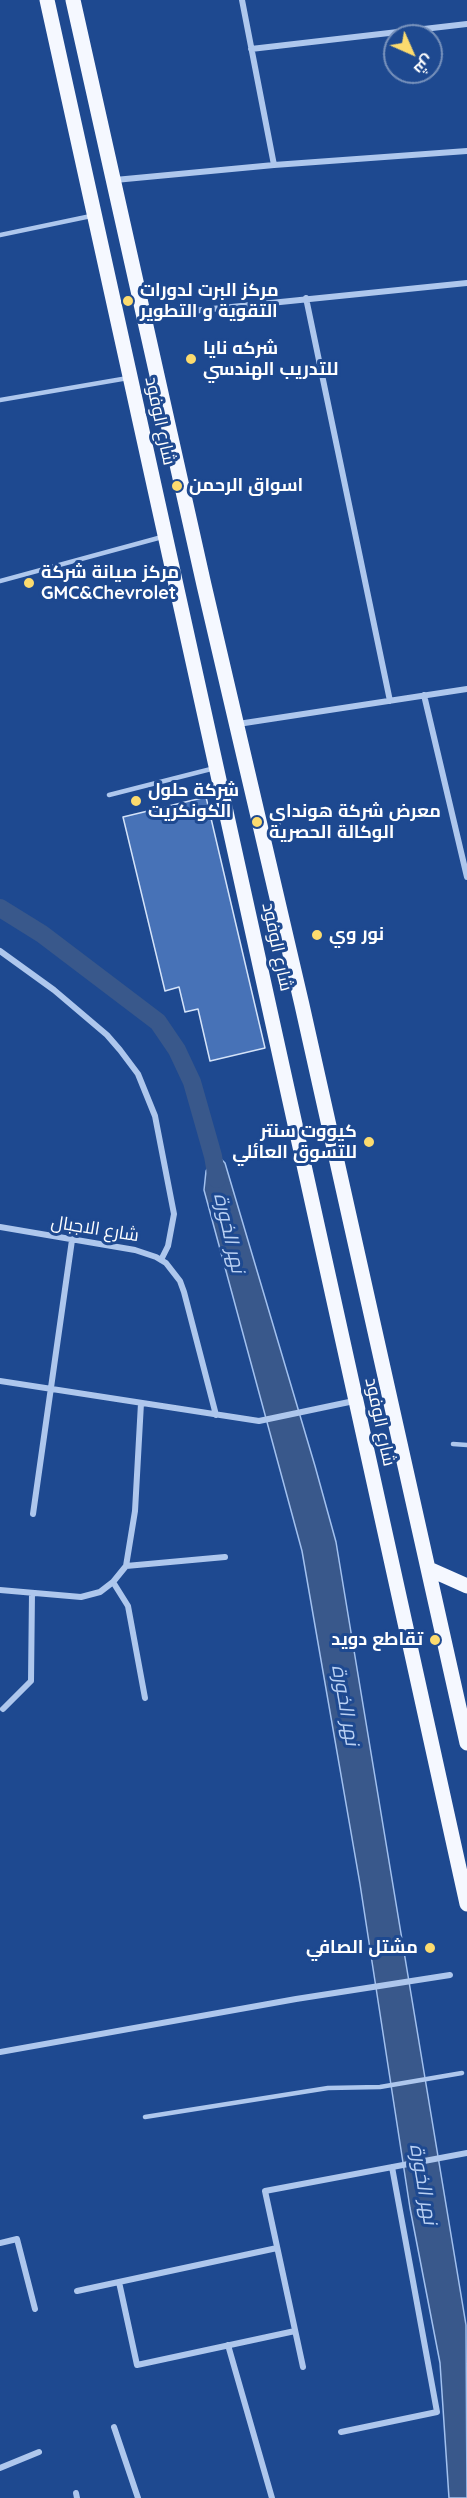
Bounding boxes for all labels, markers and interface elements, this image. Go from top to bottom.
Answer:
north arrow [383,24,443,84]
text: ش [410,51,439,80]
place label: مركز البرت لدورات التقوية و التطوير [140,280,279,322]
marker: مركز البرت لدورات التقوية و التطوير [121,294,135,308]
place label: شركه نايا للتدريب الهندسي [203,338,338,380]
marker: شركه نايا للتدريب الهندسي [184,352,198,366]
street label: شارع الوفود [140,375,180,467]
place label: اسواق الرحمن [189,475,303,497]
marker: اسواق الرحمن [170,479,184,493]
place label: مركز صيانة شركة GMC&Chevrolet [41,562,179,604]
marker: مركز صيانة شركة GMC&Chevrolet [22,576,36,590]
place label: شركة حلول الكونكريت [148,780,239,822]
marker: شركة حلول الكونكريت [129,794,143,808]
place label: معرض شركة هونداي الوكالة الحصرية [269,801,441,844]
marker: معرض شركة هونداي الوكالة الحصرية [250,815,264,829]
street label: شارع الوفود [257,901,297,993]
place label: نور وي [329,924,384,946]
marker: نور وي [310,928,324,942]
place label: كيووت سنتر للتسوق العائلي [232,1121,357,1164]
marker: كيووت سنتر للتسوق العائلي [362,1135,376,1149]
water label: نهر الخورة [208,1191,250,1275]
street label: شارع الاجبال [49,1211,141,1247]
street label: شارع الوفود [360,1376,400,1468]
place label: تقاطع دويد [331,1629,423,1651]
marker: تقاطع دويد [428,1633,442,1647]
water label: نهر الخورة [326,1663,364,1747]
place label: مشتل الصافي [306,1937,418,1959]
marker: مشتل الصافي [423,1941,437,1955]
water label: نهر الخورة [404,2142,442,2226]

